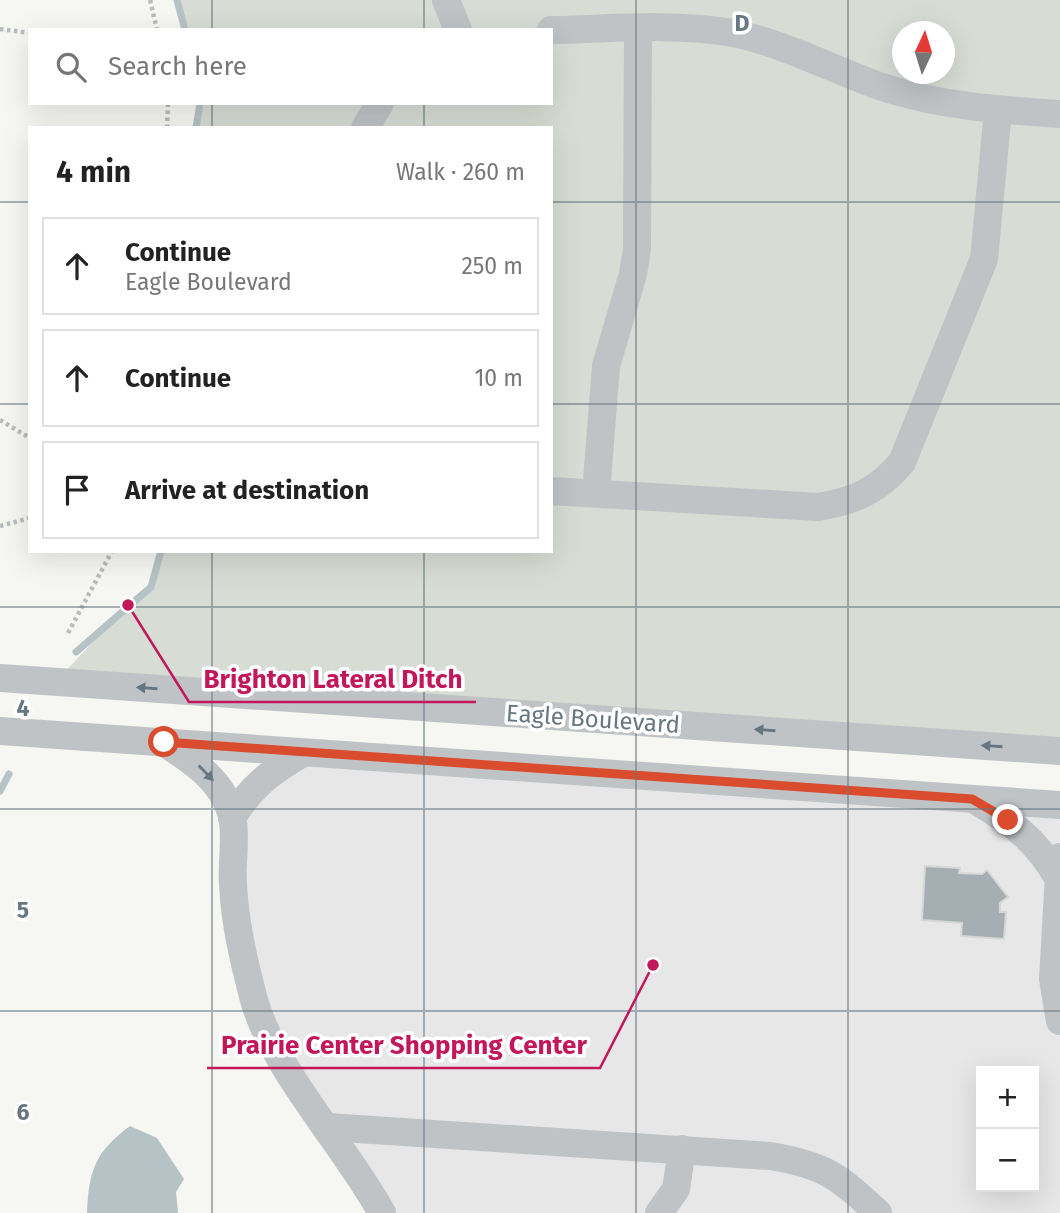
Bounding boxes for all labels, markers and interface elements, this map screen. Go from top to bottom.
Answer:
text: D [735,9,750,37]
north arrow [892,21,955,84]
search box [28,28,553,105]
icon: search [52,48,90,86]
text: Search here [108,51,247,82]
text: 4 min [56,154,131,190]
text: Walk · 260 m [396,158,525,186]
text: Continue [125,237,231,268]
icon: ahead [58,247,96,285]
text: 250 m [461,252,523,280]
text: Eagle Boulevard [125,268,292,296]
icon: ahead [58,359,96,397]
text: Continue [125,363,231,394]
text: 10 m [474,364,523,392]
icon: arrive [58,471,96,509]
text: Arrive at destination [125,475,369,506]
callout: Brighton Lateral Ditch [189,655,476,702]
text: Brighton Lateral Ditch [204,664,462,695]
one-way arrow [136,682,158,693]
text: 4 [17,694,30,722]
street label: Eagle Boulevard [505,699,681,739]
one-way arrow [754,725,776,736]
route start [148,726,179,757]
one-way arrow [981,740,1003,751]
one-way arrow [197,764,213,781]
route end [992,804,1023,835]
text: 5 [17,896,29,924]
callout: Prairie Center Shopping Center [207,1021,600,1068]
text: Prairie Center Shopping Center [221,1030,587,1061]
map controls [976,1066,1039,1192]
button: + [976,1066,1039,1129]
text: 6 [17,1098,30,1126]
button: − [976,1129,1039,1192]

